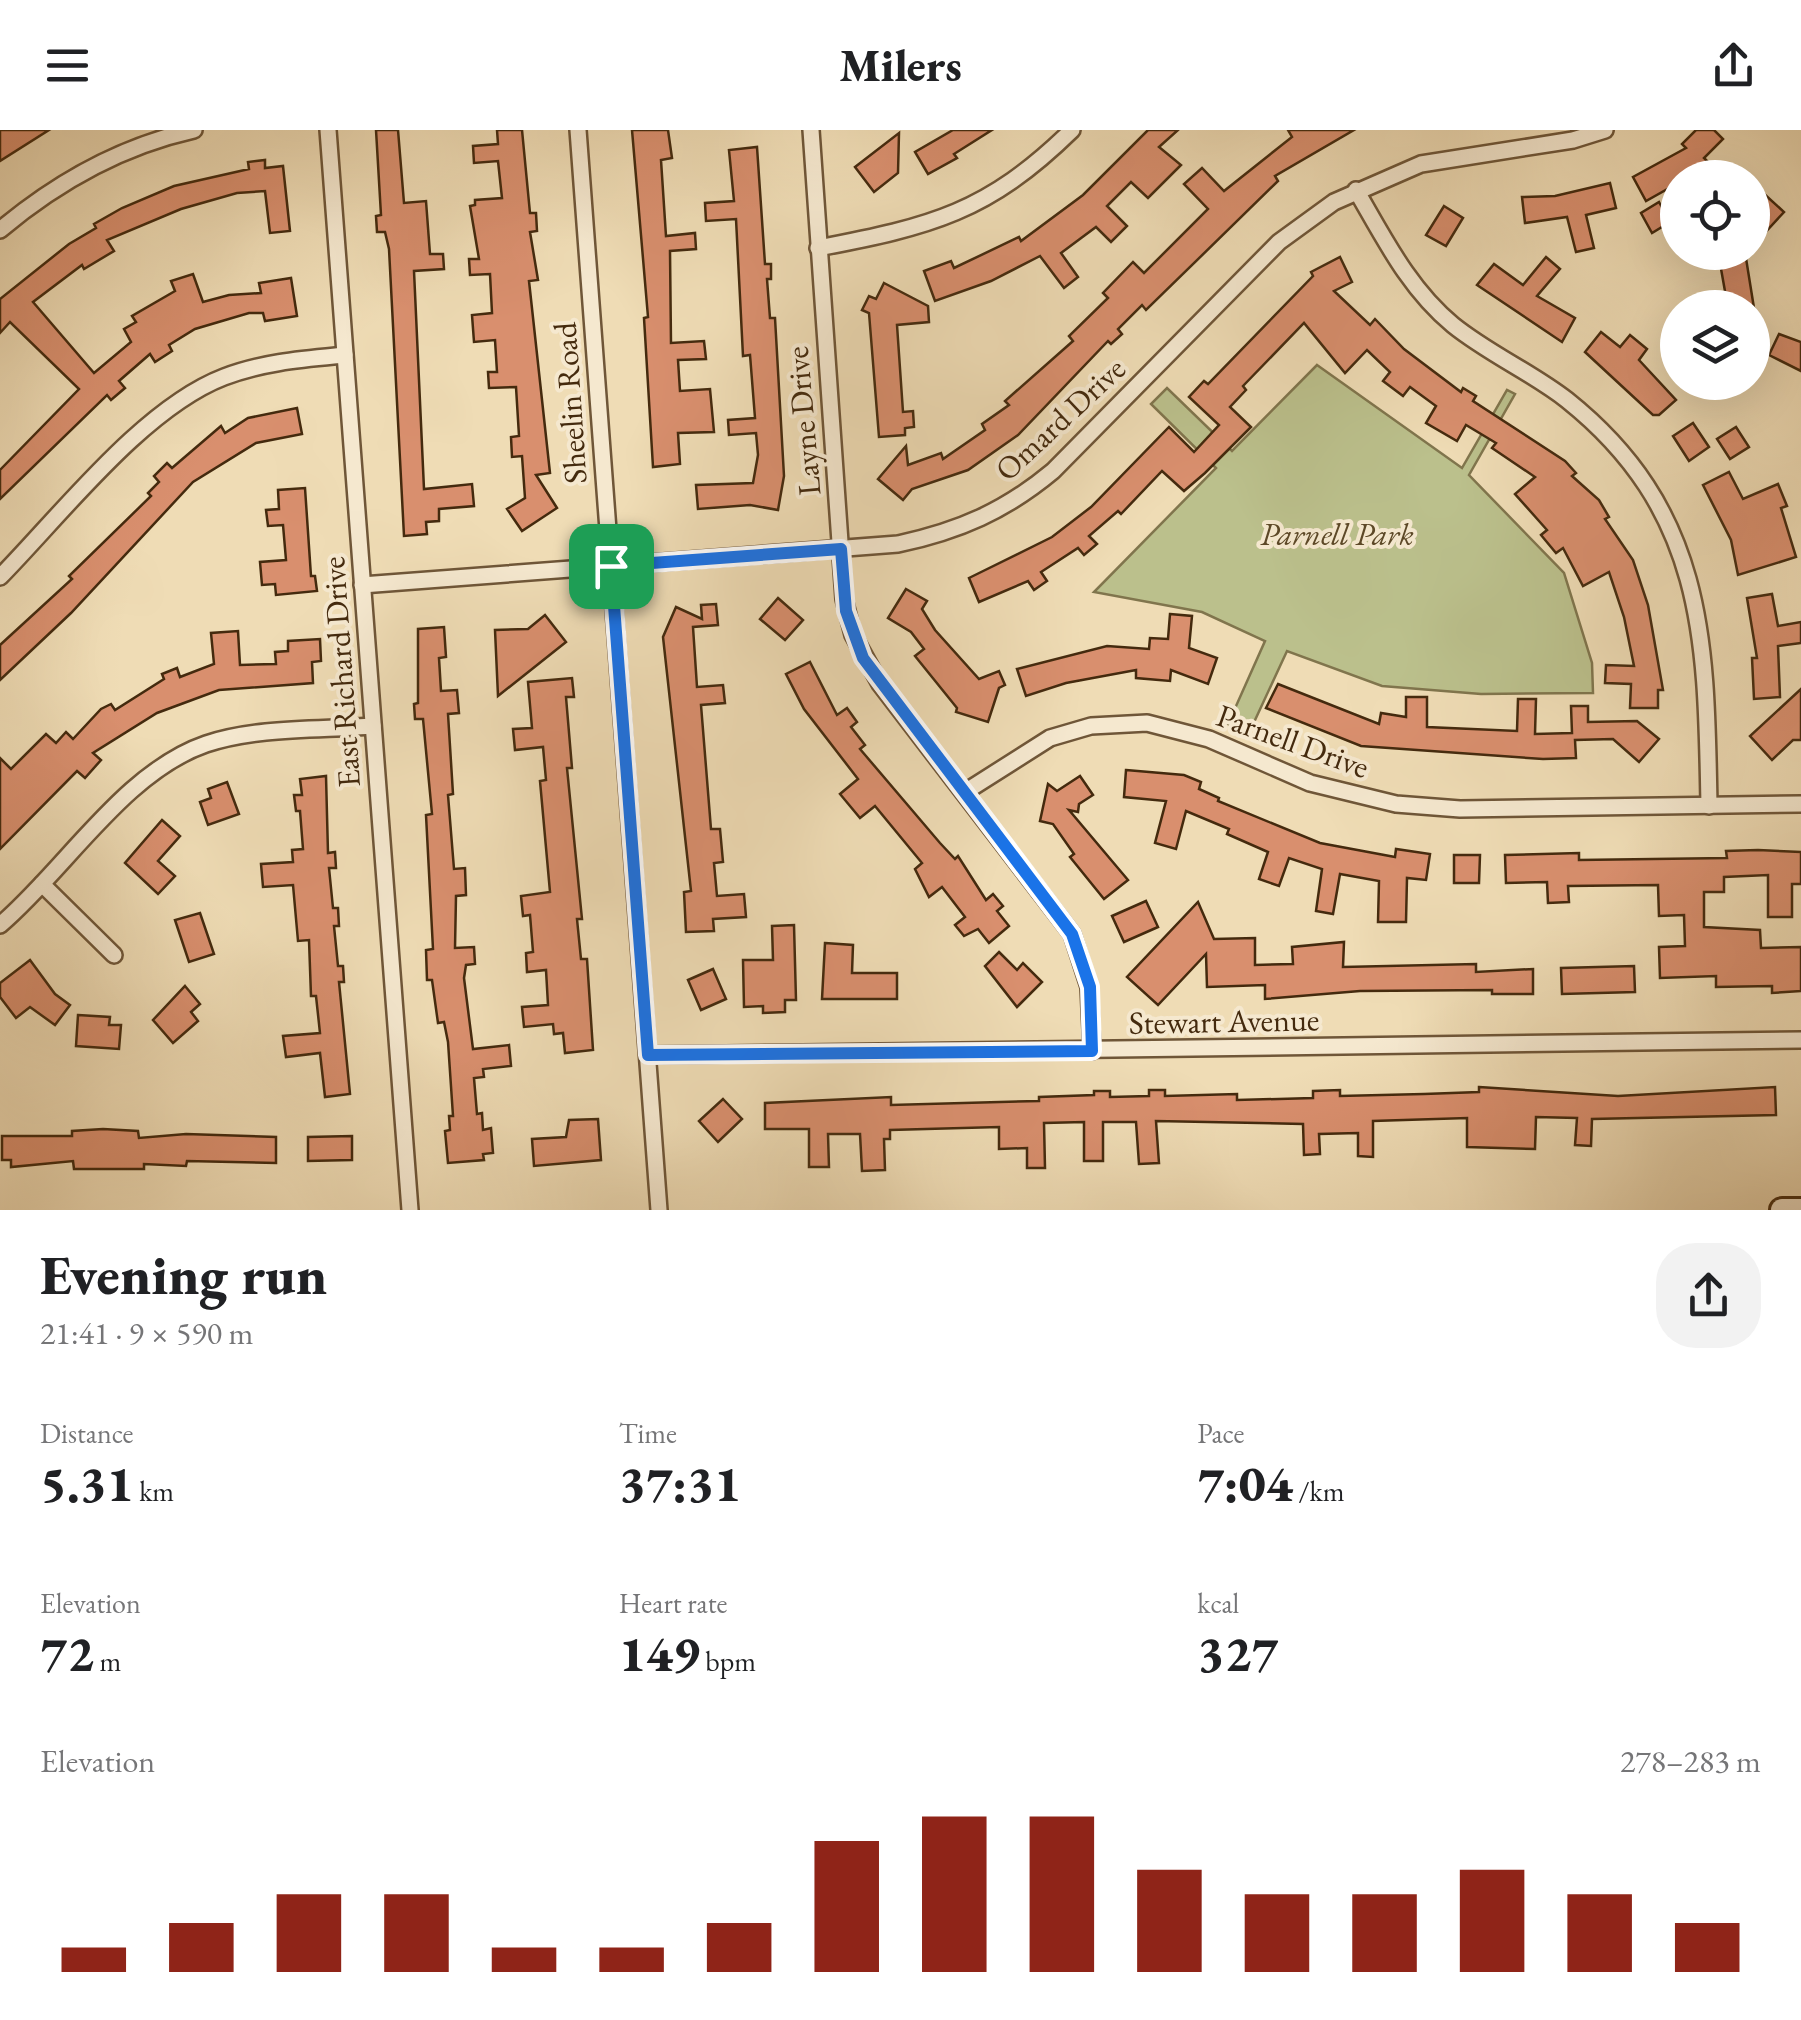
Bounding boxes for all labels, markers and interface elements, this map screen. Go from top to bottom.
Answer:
text: Milers [839,36,962,94]
icon: menu [40,38,95,93]
icon: share [1706,38,1761,93]
map controls [1660,160,1770,400]
button: locate [1660,160,1770,270]
button: layers [1660,290,1770,400]
street label: Sheelin Road [543,320,597,485]
street label: Layne Drive [776,345,830,497]
street label: Omard Drive [986,348,1134,490]
park label: Parnell Park [1260,513,1414,555]
pin [569,524,654,609]
icon: arrive [584,539,639,594]
street label: East Richard Drive [312,555,370,789]
street label: Parnell Drive [1211,694,1375,788]
street label: Stewart Avenue [1128,998,1320,1044]
text: Evening run [40,1239,327,1310]
button: share [1656,1243,1761,1348]
text: 21:41 · 9 × 590 m [40,1312,253,1354]
text: Distance [40,1415,134,1451]
text: Time [619,1415,677,1451]
text: Pace [1197,1415,1244,1451]
text: 5.31 [40,1451,134,1516]
text: 37:31 [619,1451,741,1516]
text: 7:04 [1197,1451,1293,1516]
text: km [134,1473,174,1509]
text: /km [1293,1473,1344,1509]
text: Elevation [40,1585,141,1621]
text: Heart rate [619,1585,727,1621]
text: kcal [1197,1585,1239,1621]
text: 72 [40,1621,94,1686]
text: 149 [619,1621,700,1686]
text: 327 [1197,1621,1278,1686]
text: m [94,1643,121,1679]
text: bpm [700,1643,756,1679]
text: Elevation [40,1740,155,1782]
text: 278–283 m [1620,1740,1761,1782]

